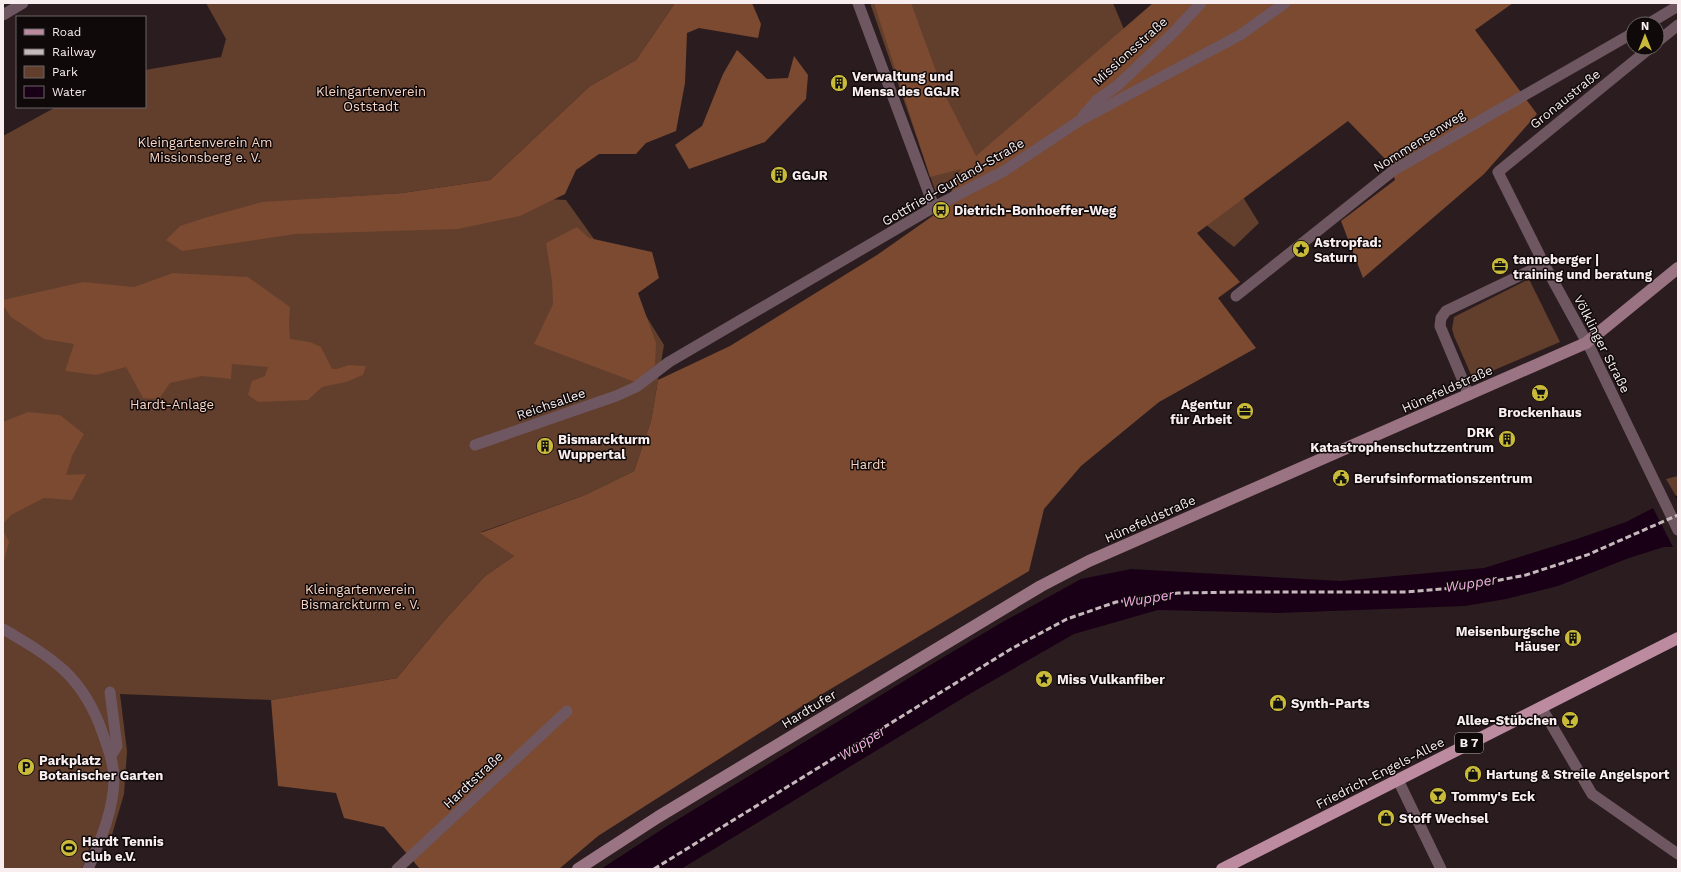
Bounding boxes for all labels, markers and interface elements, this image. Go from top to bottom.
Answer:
street label: Missionsstraße [1090,14,1170,88]
legend [16,16,146,108]
north arrow [1625,16,1665,56]
text: N [1641,20,1649,33]
text: Road [52,25,81,39]
text: Railway [52,45,97,59]
text: Park [52,65,78,79]
street label: Gronaustraße [1527,66,1603,132]
place label: Verwaltung und Mensa des GGJR [852,69,960,99]
building icon: Verwaltung und Mensa des GGJR [829,73,849,93]
park label: Kleingartenverein Oststadt [316,84,426,114]
text: Water [52,85,87,99]
street label: Nommensenweg [1371,107,1468,175]
park label: Kleingartenverein Am Missionsberg e. V. [138,135,272,165]
street label: Gottfried-Gurland-Straße [879,135,1027,229]
building icon: GGJR [769,165,789,185]
place label: GGJR [792,168,828,183]
bus stop icon: Dietrich-Bonhoeffer-Weg [931,200,951,220]
place label: Dietrich-Bonhoeffer-Weg [954,203,1117,218]
place label: Astropfad: Saturn [1314,235,1382,265]
place icon: Astropfad: Saturn [1291,239,1311,259]
place label: tanneberger | training und beratung [1513,252,1653,282]
office icon: tanneberger | training und beratung [1490,256,1510,276]
street label: Völklinger Straße [1571,292,1633,396]
street label: Hünefeldstraße [1399,362,1495,416]
supermarket icon: Brockenhaus [1530,383,1550,403]
street label: Reichsallee [515,385,587,423]
park label: Hardt-Anlage [130,397,214,412]
place label: Agentur für Arbeit [1170,397,1232,427]
office icon: Agentur für Arbeit [1235,401,1255,421]
place label: Brockenhaus [1498,405,1582,420]
place label: DRK Katastrophenschutzzentrum [1310,425,1494,455]
building icon: DRK Katastrophenschutzzentrum [1497,429,1517,449]
place label: Bismarckturm Wuppertal [558,432,650,462]
building icon: Bismarckturm Wuppertal [535,436,555,456]
park label: Hardt [850,457,886,472]
public building icon: Berufsinformationszentrum [1331,468,1351,488]
place label: Berufsinformationszentrum [1354,471,1532,486]
street label: Hünefeldstraße [1102,492,1198,546]
water label: Wupper [1444,571,1498,595]
park label: Kleingartenverein Bismarckturm e. V. [300,582,420,612]
water label: Wupper [1121,586,1175,610]
place label: Meisenburgsche Häuser [1456,624,1560,654]
building icon: Meisenburgsche Häuser [1563,628,1583,648]
place icon: Miss Vulkanfiber [1034,669,1054,689]
place label: Miss Vulkanfiber [1057,672,1165,687]
street label: Hardtufer [779,687,839,731]
shop icon: Synth-Parts [1268,693,1288,713]
place label: Synth-Parts [1291,696,1370,711]
bar icon: Allee-Stübchen [1560,710,1580,730]
place label: Allee-Stübchen [1457,713,1557,728]
water label: Wupper [836,722,889,764]
road number: B 7 [1455,733,1483,753]
street label: Friedrich-Engels-Allee [1313,734,1447,812]
street label: Hardtstraße [440,749,506,811]
place label: Parkplatz Botanischer Garten [39,753,163,783]
parking icon: Parkplatz Botanischer Garten [16,757,36,777]
shop icon: Hartung & Streile Angelsport [1463,764,1483,784]
place label: Hartung & Streile Angelsport [1486,767,1670,782]
bar icon: Tommy's Eck [1428,786,1448,806]
place label: Tommy's Eck [1451,789,1536,804]
shop icon: Stoff Wechsel [1376,808,1396,828]
place label: Stoff Wechsel [1399,811,1489,826]
place label: Hardt Tennis Club e.V. [82,834,164,864]
sports icon: Hardt Tennis Club e.V. [59,838,79,858]

